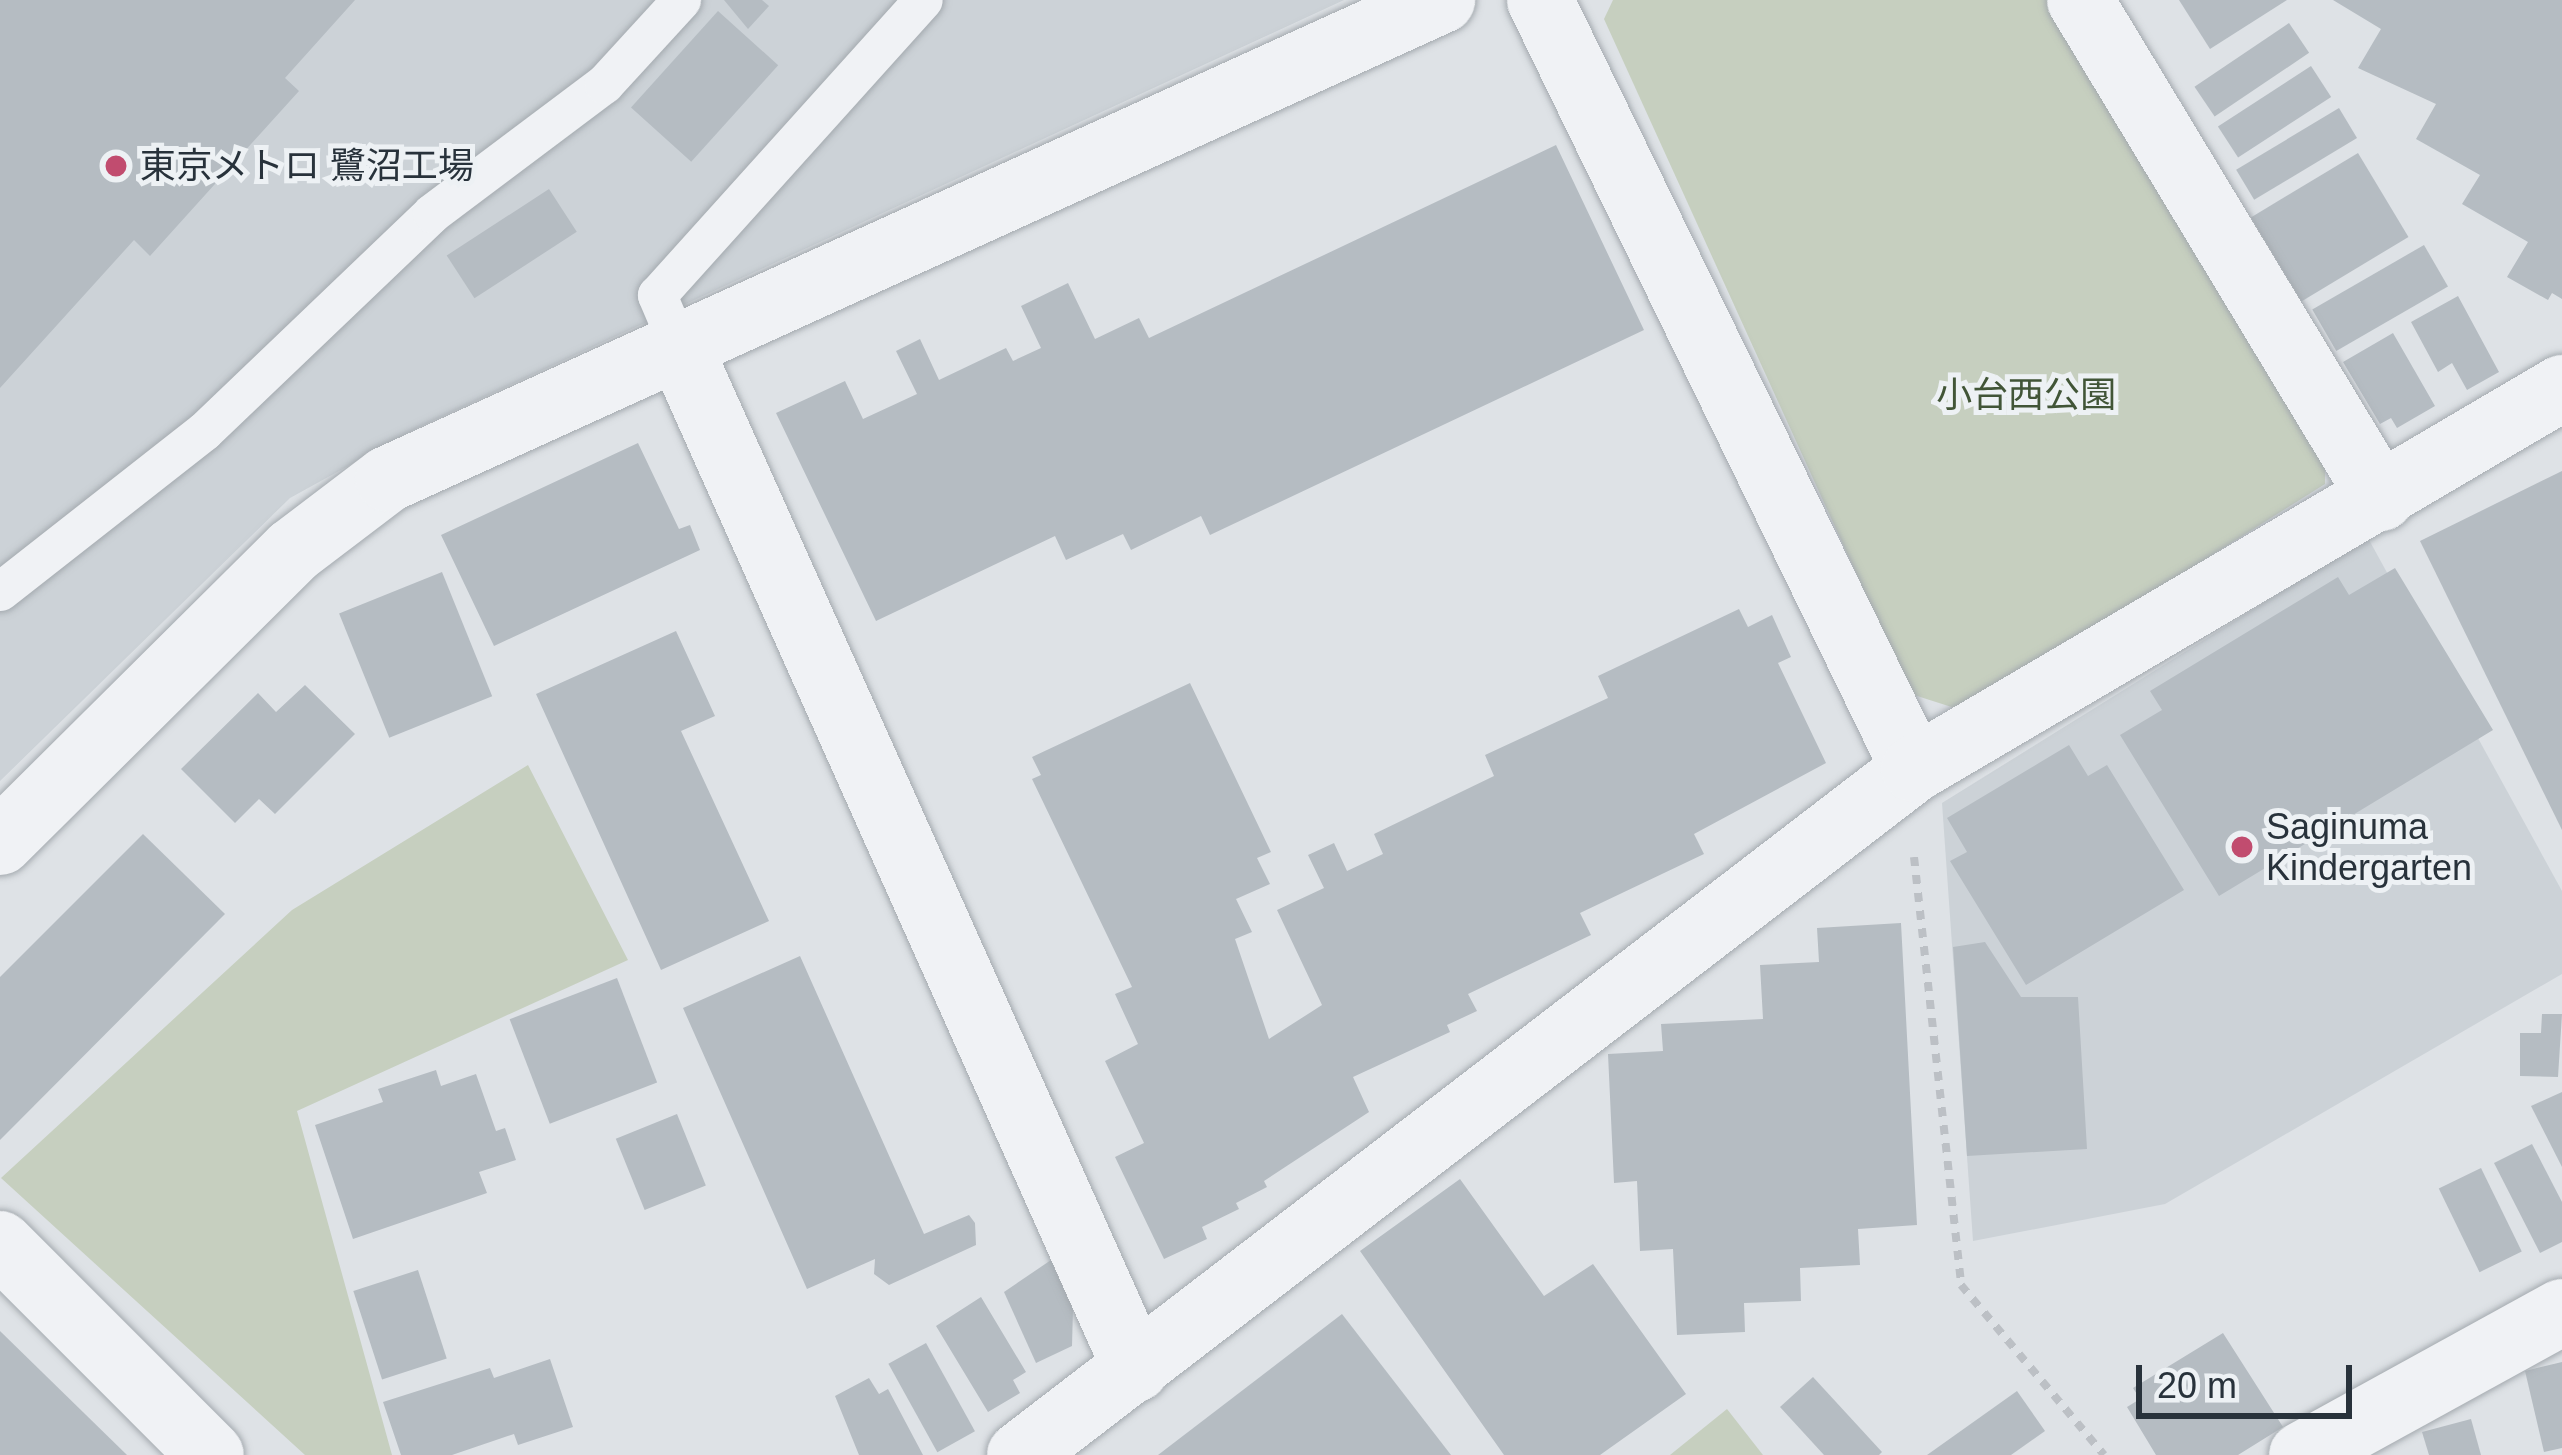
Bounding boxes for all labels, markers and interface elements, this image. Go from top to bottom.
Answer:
place label: 東京メトロ 鷺沼工場 [140,144,474,188]
marker: 東京メトロ 鷺沼工場 [103,153,129,179]
park label: 小台西公園 [1936,373,2116,417]
place label: Saginuma Kindergarten [2266,804,2472,889]
marker: Saginuma Kindergarten [2229,834,2255,860]
scale bar [2142,1341,2358,1415]
text: 20 m [2157,1365,2237,1406]

